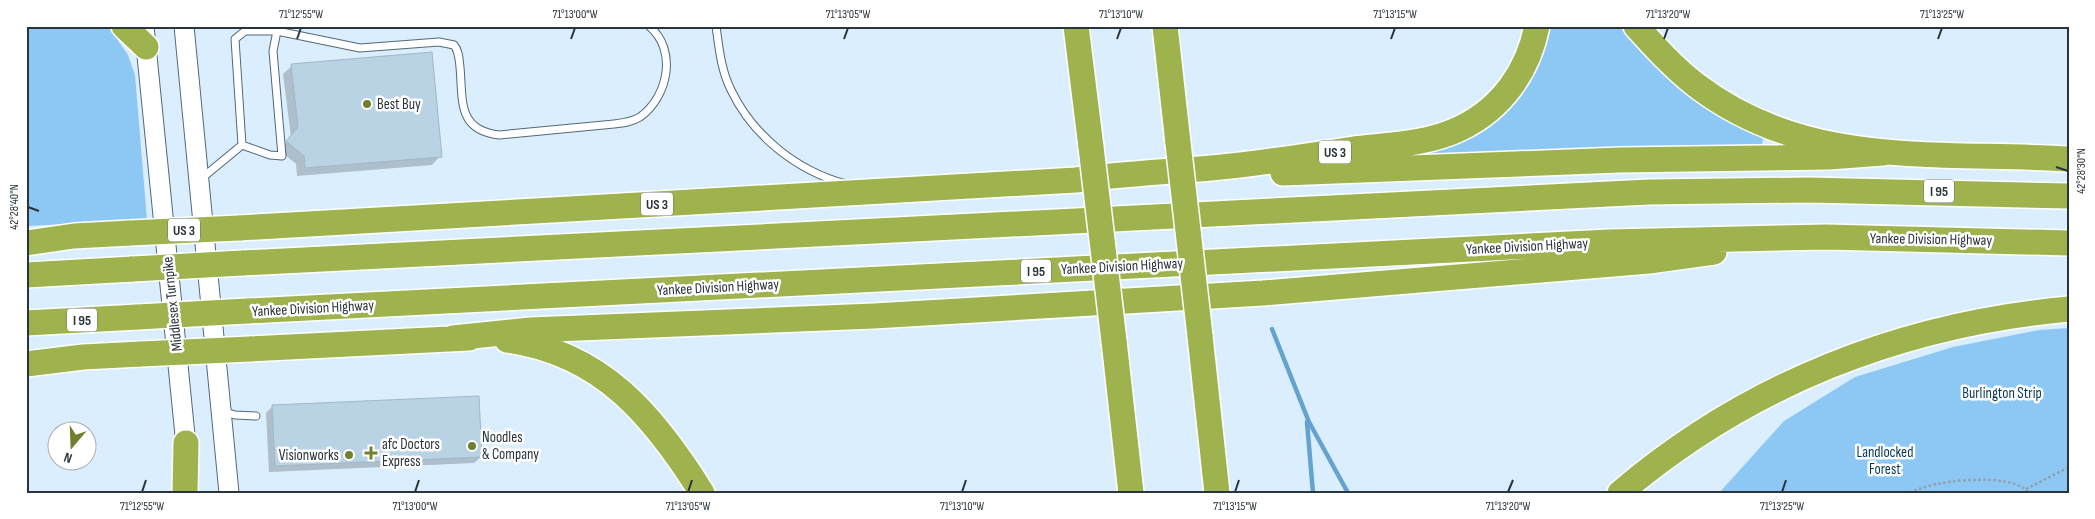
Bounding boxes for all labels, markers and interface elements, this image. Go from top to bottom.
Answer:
text: 71°12'55"W [279,7,323,22]
text: 71°13'00"W [552,7,598,22]
text: 71°13'05"W [826,7,870,22]
text: 71°13'10"W [1099,7,1143,22]
text: 71°13'15"W [1373,7,1417,22]
text: 71°13'20"W [1646,7,1691,22]
text: 71°13'25"W [1920,7,1964,22]
place label: Best Buy [377,95,421,114]
marker: Best Buy [361,98,373,110]
road number: US 3 [1319,140,1351,163]
text: 42°28'30"N [2074,148,2089,194]
road number: I 95 [1924,180,1954,202]
text: 42°28'40"N [7,184,22,230]
road number: US 3 [641,192,673,215]
road number: US 3 [168,218,200,242]
street label: Yankee Division Highway [1870,229,1992,250]
street label: Yankee Division Highway [1466,234,1589,259]
street label: Yankee Division Highway [1061,254,1184,279]
street label: Middlesex Turnpike [158,256,187,352]
road number: I 95 [1021,260,1051,282]
street label: Yankee Division Highway [657,275,780,300]
street label: Yankee Division Highway [252,296,375,321]
road number: I 95 [67,308,97,332]
park label: Burlington Strip [1962,384,2042,403]
north arrow [48,422,98,472]
place label: Noodles & Company [482,428,539,464]
place label: afc Doctors Express [382,435,440,471]
marker: Noodles & Company [466,440,478,452]
park label: Landlocked Forest [1857,443,1913,479]
place label: Visionworks [279,446,339,465]
marker: afc Doctors Express [364,446,378,460]
text: N [62,449,74,467]
marker: Visionworks [343,449,355,461]
text: 71°12'55"W [120,499,164,514]
text: 71°13'00"W [392,499,438,514]
text: 71°13'05"W [666,499,710,514]
text: 71°13'10"W [940,499,984,514]
text: 71°13'15"W [1213,499,1257,514]
text: 71°13'20"W [1486,499,1531,514]
text: 71°13'25"W [1760,499,1804,514]

